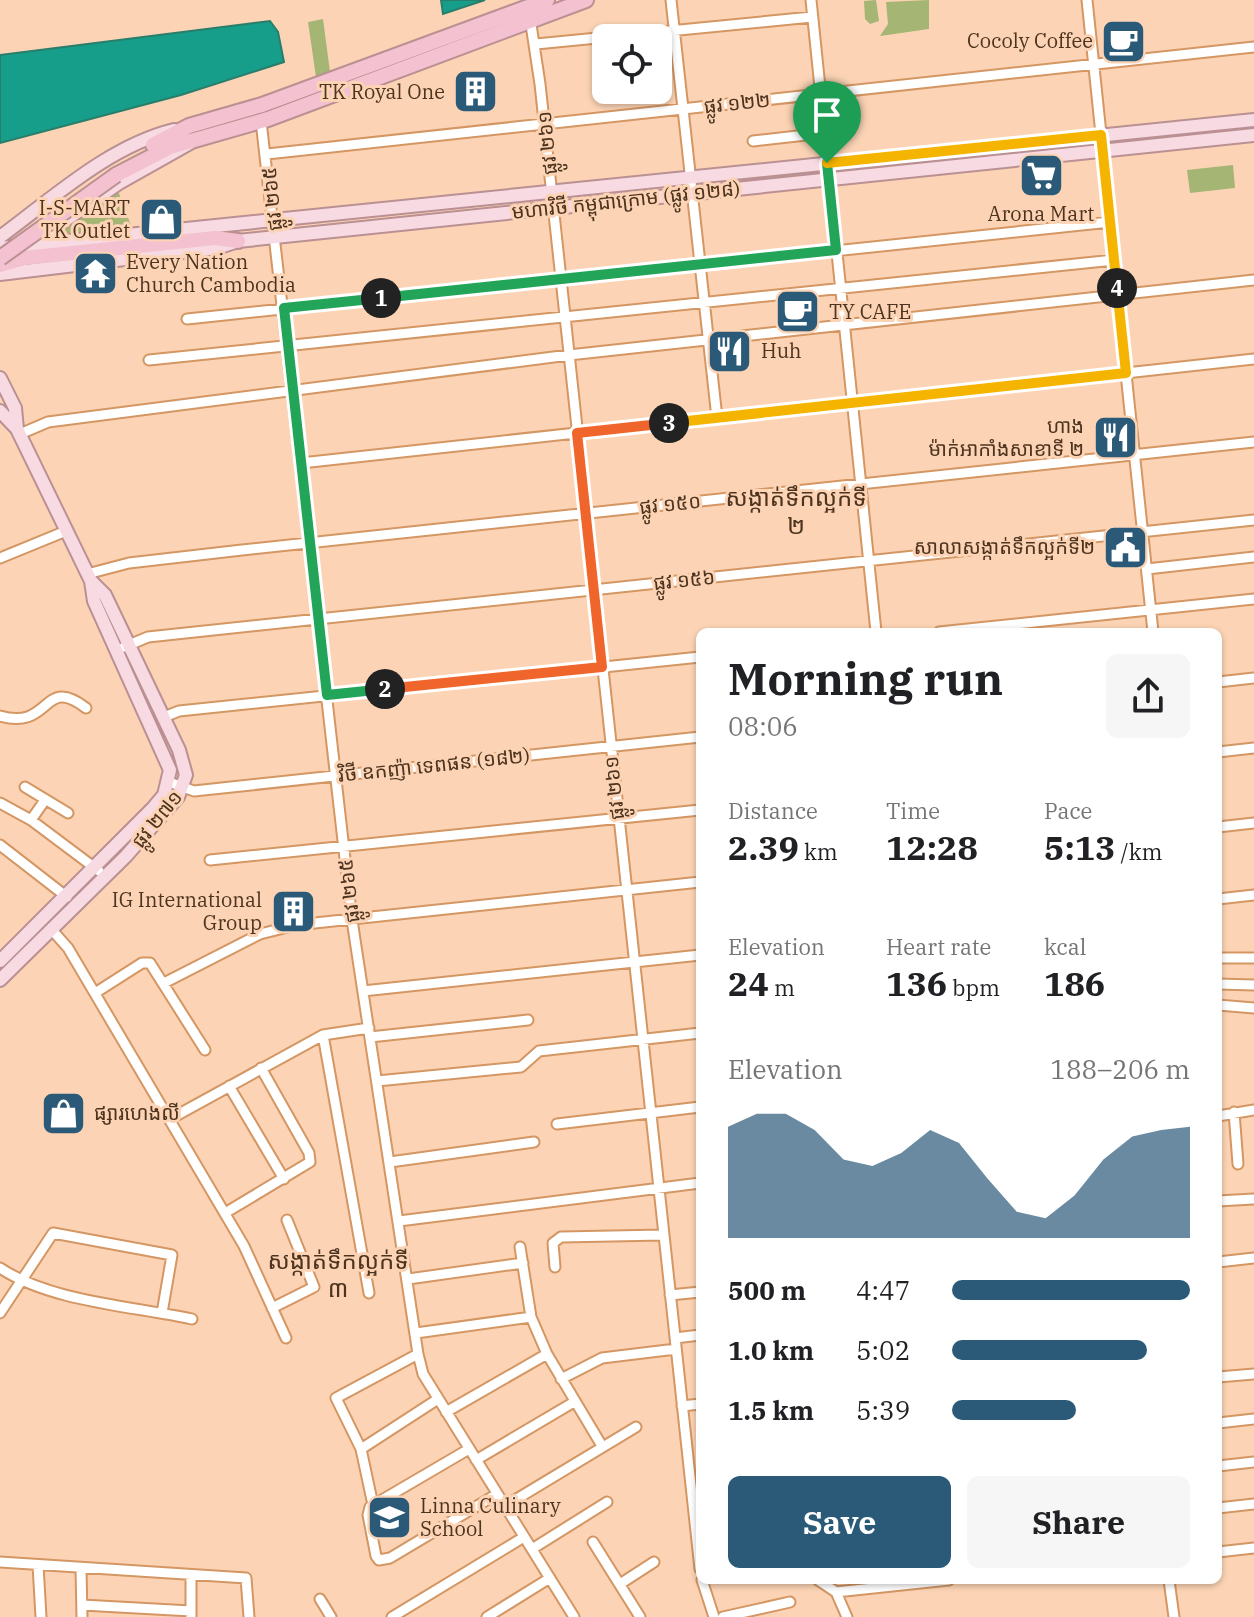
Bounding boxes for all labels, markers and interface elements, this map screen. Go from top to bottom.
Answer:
cafe icon: Cocoly Coffee [1100,17,1148,65]
map controls [592,24,672,104]
button: locate [592,24,672,104]
place label: Cocoly Coffee [967,27,1093,54]
building icon: TK Royal One [452,68,500,116]
place label: TK Royal One [319,78,445,105]
pin [793,81,861,163]
street label: ផ្លូវ ១២២ [702,86,772,125]
icon: arrive [805,93,849,137]
street label: ផ្លូវ ២៦១ [530,109,569,176]
supermarket icon: Arona Mart [1017,151,1065,199]
street label: ផ្លូវ ២៦៥ [255,165,294,232]
street label: មហាវិថី កម្ពុជាក្រោម (ផ្លូវ ១២៨) [510,174,742,231]
place label: I-S-MART TK Outlet [39,194,130,244]
shop icon: I-S-MART TK Outlet [137,196,185,244]
place label: Arona Mart [988,200,1094,227]
place label: Every Nation Church Cambodia [126,248,296,298]
temple icon: Every Nation Church Cambodia [71,250,119,298]
pin: 4 [1097,268,1137,308]
text: 4 [1110,273,1124,302]
pin: 1 [361,278,401,318]
text: 1 [374,283,388,312]
cafe icon: TY CAFE [774,288,822,336]
place label: TY CAFE [829,298,911,325]
restaurant icon: Huh [706,327,754,375]
place label: Huh [761,337,802,364]
pin: 3 [649,403,689,443]
text: 3 [662,408,676,437]
place label: ហាង ម៉ាក់អាកាំងសាខាទី ២ [929,412,1084,462]
restaurant icon: ហាង ម៉ាក់អាកាំងសាខាទី ២ [1091,414,1139,462]
district label: សង្កាត់ទឹកល្អក់ទី ២ [725,481,867,541]
street label: ផ្លូវ ១៥០ [638,487,703,526]
public building icon: សាលាសង្កាត់ទឹកល្អក់ទី២ [1102,523,1150,571]
place label: សាលាសង្កាត់ទឹកល្អក់ទី២ [914,533,1095,560]
street label: ផ្លូវ ១៥៦ [652,563,717,602]
text: Morning run [728,650,1003,707]
button: share [1106,654,1190,738]
pin: 2 [365,669,405,709]
text: 2 [378,674,392,703]
text: 08:06 [728,709,798,743]
street label: វិថី ឧកញ៉ា ទេពផន (១៨២) [336,741,531,788]
street label: ផ្លូវ ២៦១ [597,754,636,821]
street label: ផ្លូវ ២៧១ [125,784,193,857]
text: Distance [728,796,818,825]
text: Time [886,796,940,825]
text: Pace [1044,796,1092,825]
text: 2.39 [728,825,799,869]
text: 12:28 [886,825,978,869]
text: 5:13 [1044,825,1116,869]
text: km [799,837,838,866]
text: /km [1116,837,1163,866]
street label: ផ្លូវ ២៦៥ [331,857,372,925]
place label: IG International Group [112,886,262,936]
building icon: IG International Group [269,887,317,935]
text: Elevation [728,932,825,961]
text: Heart rate [886,932,991,961]
text: kcal [1044,932,1086,961]
text: 24 [728,961,769,1005]
text: 136 [886,961,947,1005]
text: 186 [1044,961,1105,1005]
text: m [769,973,795,1002]
text: bpm [947,973,1000,1002]
text: Elevation [728,1052,843,1086]
text: 188–206 m [1050,1052,1190,1086]
shop icon: ផ្សារហេងលី [39,1089,87,1137]
place label: ផ្សារហេងលី [94,1099,180,1126]
district label: សង្កាត់ទឹកល្អក់ទី ៣ [267,1244,409,1304]
text: 500 m [728,1273,806,1307]
text: 4:47 [856,1273,910,1307]
text: 1.0 km [728,1333,814,1367]
text: 5:02 [856,1333,910,1367]
text: 1.5 km [728,1393,814,1427]
text: 5:39 [856,1393,910,1427]
button: Save [728,1476,951,1568]
button: Share [967,1476,1190,1568]
place label: Linna Culinary School [420,1492,561,1542]
school or university icon: Linna Culinary School [365,1494,413,1542]

